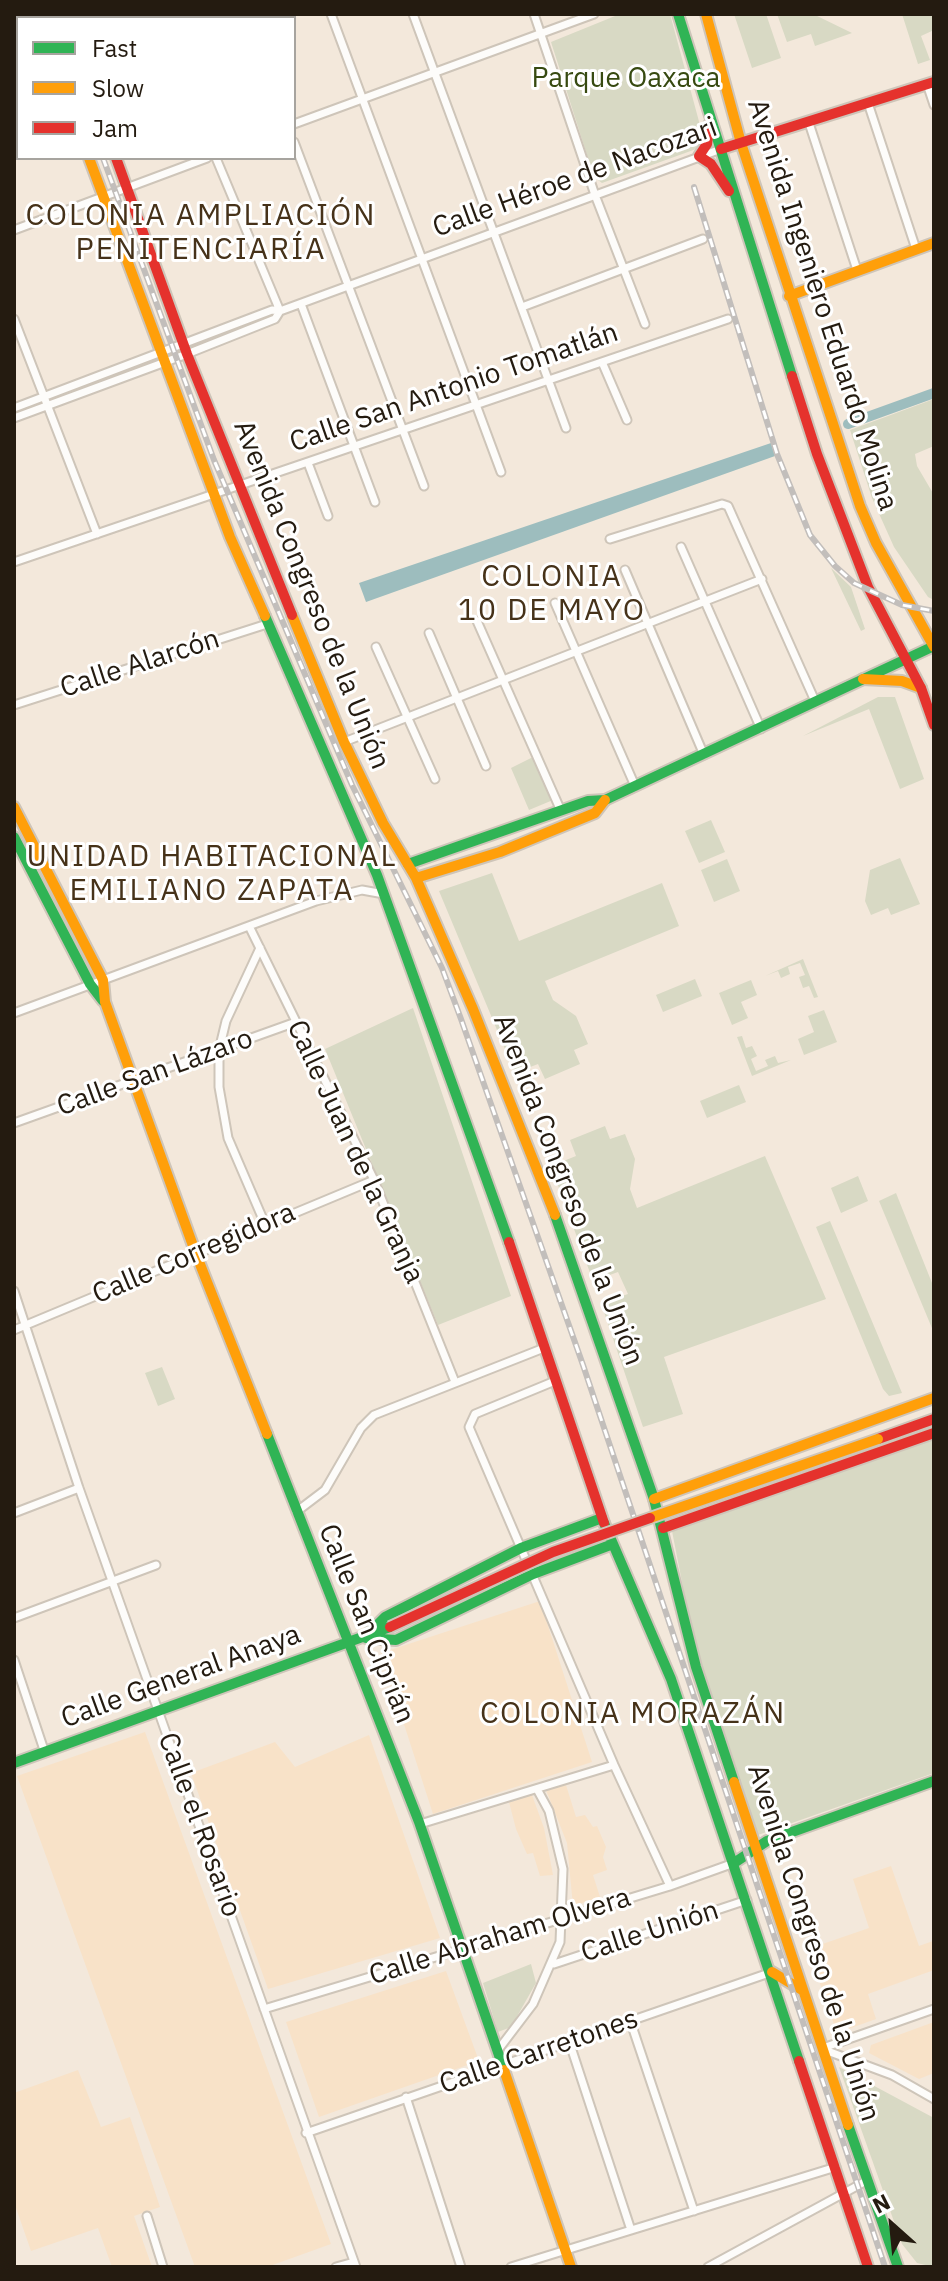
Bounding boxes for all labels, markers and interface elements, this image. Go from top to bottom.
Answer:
legend [16,16,296,160]
text: Fast [92,32,137,64]
park label: Parque Oaxaca [532,62,720,96]
text: Slow [92,72,144,104]
street label: Avenida Ingeniero Eduardo Molina [740,95,904,515]
street label: Calle Héroe de Nacozari [428,111,722,245]
text: Jam [92,112,138,144]
district label: COLONIA AMPLIACIÓN PENITENCIARÍA [25,198,377,268]
street label: Calle San Antonio Tomatlán [285,316,623,460]
street label: Avenida Congreso de la Unión [226,416,396,774]
district label: COLONIA 10 DE MAYO [458,559,646,630]
street label: Calle Alarcón [56,622,224,706]
district label: UNIDAD HABITACIONAL EMILIANO ZAPATA [27,839,397,910]
street label: Avenida Congreso de la Unión [485,1010,651,1370]
street label: Calle Juan de la Granja [279,1015,431,1289]
street label: Calle San Lázaro [53,1022,257,1124]
street label: Calle Corregidora [88,1196,300,1312]
street label: Calle San Ciprián [311,1519,421,1729]
street label: Calle General Anaya [57,1618,305,1736]
district label: COLONIA MORAZÁN [480,1696,786,1732]
street label: Calle el Rosario [150,1728,248,1922]
street label: Avenida Congreso de la Unión [739,1760,887,2126]
street label: Calle Abraham Olvera [365,1881,635,1993]
street label: Calle Unión [577,1894,723,1970]
street label: Calle Carretones [435,2002,643,2102]
north arrow [852,2185,932,2265]
text: N [867,2187,895,2220]

